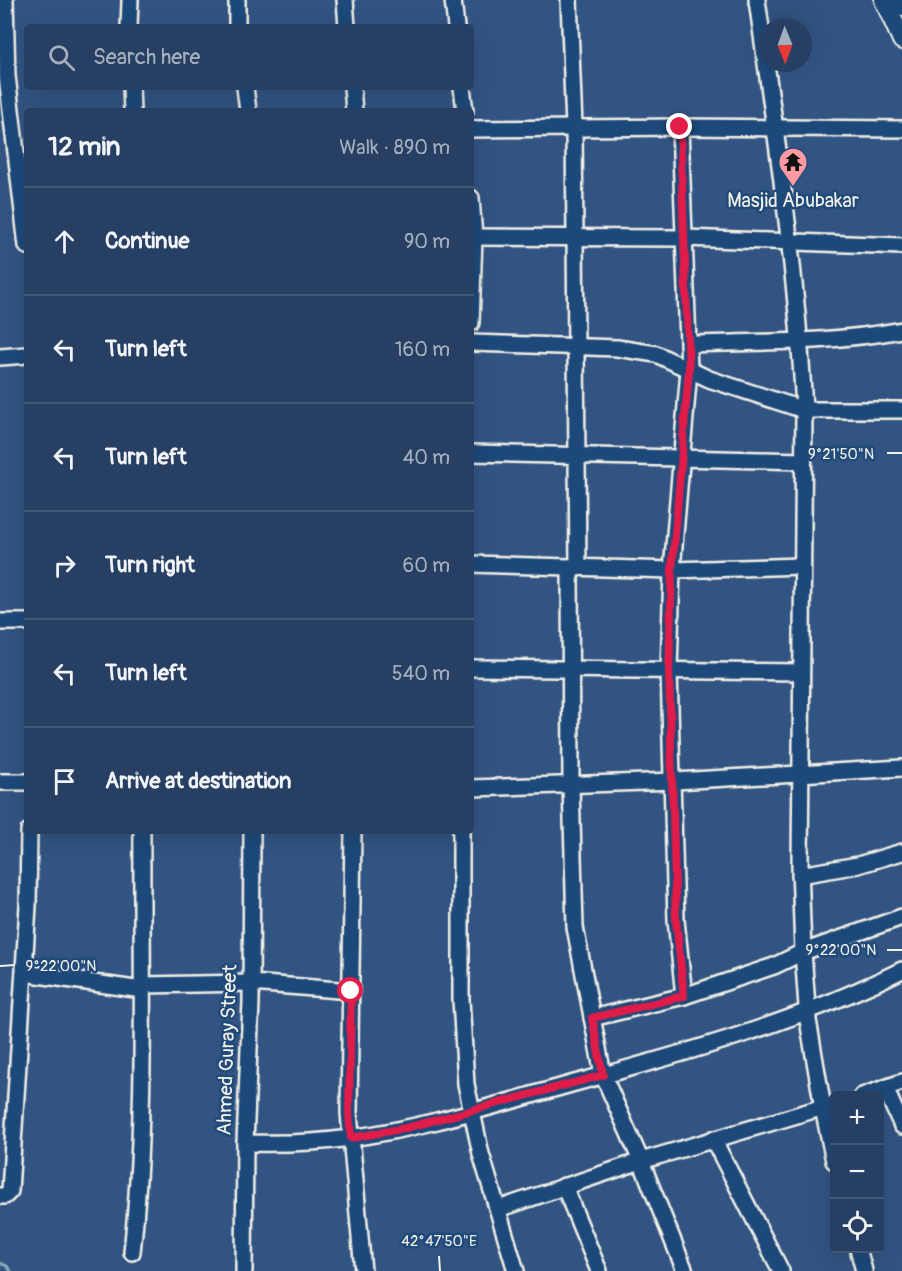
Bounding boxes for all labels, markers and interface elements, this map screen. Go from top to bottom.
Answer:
north arrow [758,18,812,72]
search box [24,24,474,90]
icon: search [45,41,78,74]
text: Search here [93,43,200,71]
route end [666,113,692,139]
text: 12 min [48,131,121,163]
text: Walk · 890 m [339,135,450,160]
temple icon: Masjid Abubakar [777,146,809,188]
place label: Masjid Abubakar [727,188,859,213]
icon: ahead [48,225,81,258]
text: Continue [105,227,189,255]
text: 90 m [404,229,450,254]
icon: left [48,333,81,366]
text: Turn left [105,335,187,363]
text: 160 m [395,337,450,362]
icon: left [48,441,81,474]
text: Turn left [105,443,187,471]
text: 40 m [403,445,450,470]
text: 9°21'50"N [808,445,874,464]
icon: right [48,549,81,582]
text: Turn right [105,551,195,579]
text: 60 m [403,553,450,578]
icon: left [48,657,81,690]
text: Turn left [105,659,187,687]
text: 540 m [392,661,450,686]
icon: arrive [48,765,81,798]
text: Arrive at destination [105,767,291,795]
text: 9°22'00"N [806,941,876,960]
text: 9°22'00"N [26,957,96,976]
street label: Ahmed Guray Street [212,963,243,1136]
route start [337,977,363,1003]
map controls [830,1091,884,1253]
button: + [830,1091,884,1145]
button: − [830,1145,884,1199]
button: locate [830,1199,884,1253]
text: 42°47'50"E [401,1232,477,1251]

